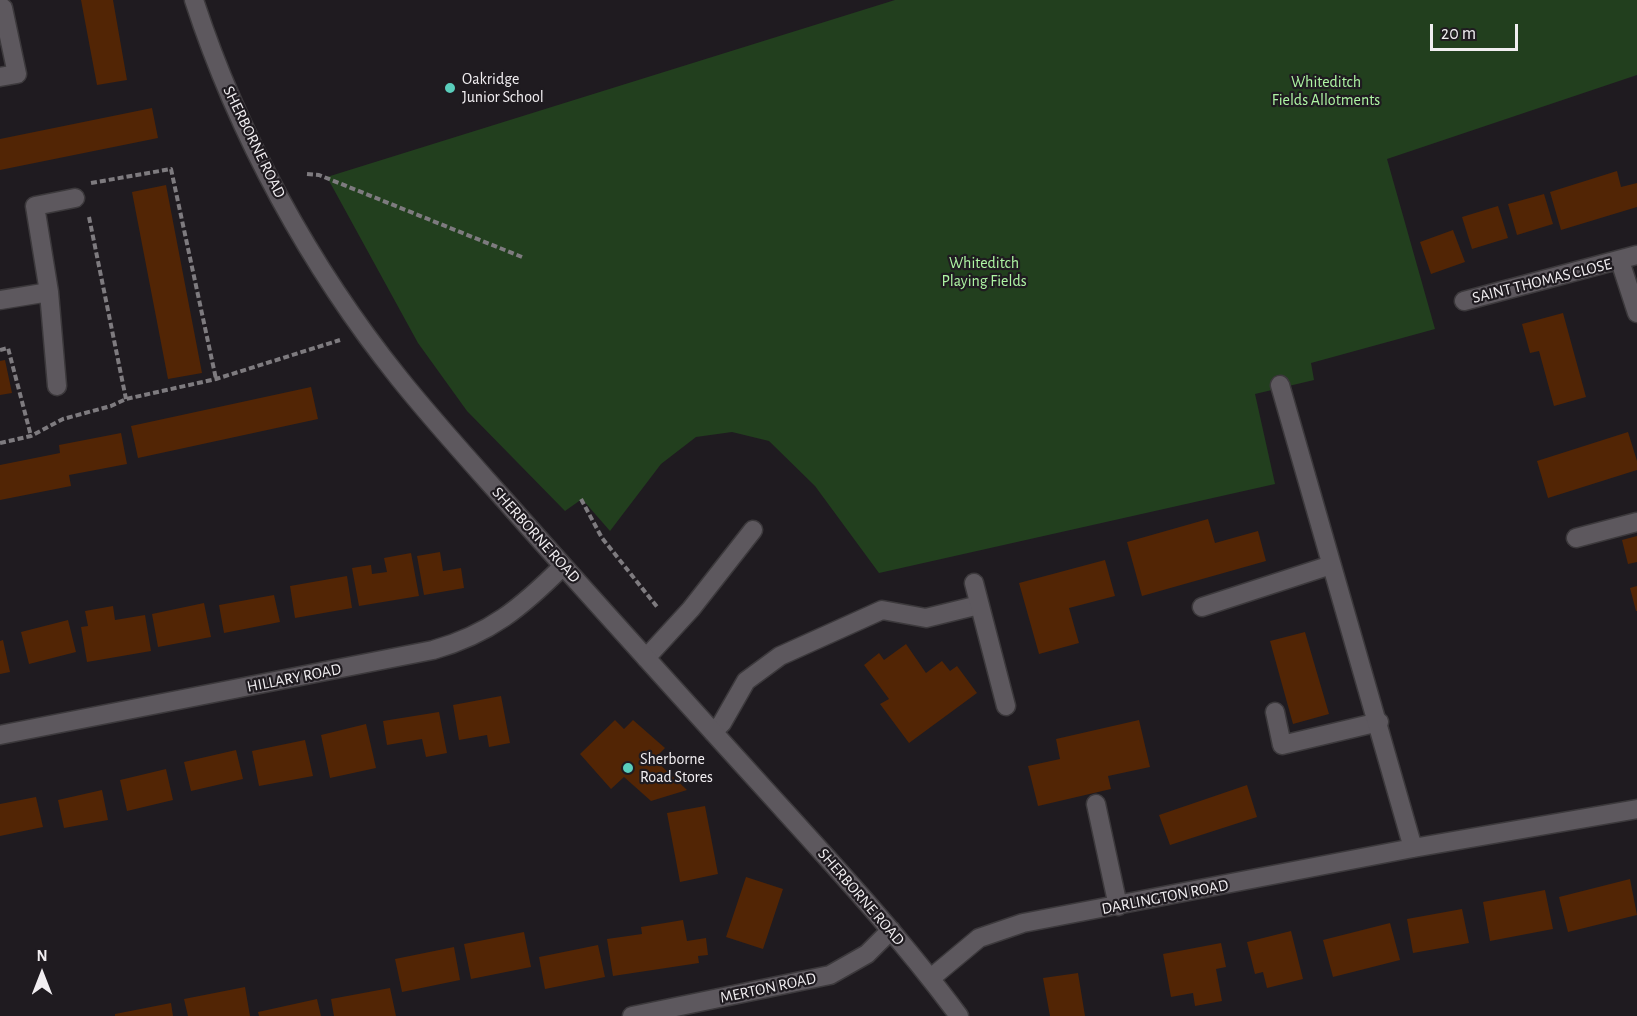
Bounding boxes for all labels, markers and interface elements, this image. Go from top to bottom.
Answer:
scale bar [1433,12,1522,50]
text: 20 m [1441,25,1476,43]
place label: Oakridge Junior School [462,69,544,107]
park label: Whiteditch Fields Allotments [1272,72,1380,110]
marker: Oakridge Junior School [443,81,457,95]
street label: SHERBORNE ROAD [219,83,289,201]
park label: Whiteditch Playing Fields [941,253,1027,291]
street label: SAINT THOMAS CLOSE [1470,254,1614,308]
street label: SHERBORNE ROAD [488,483,584,587]
street label: HILLARY ROAD [245,659,343,697]
place label: Sherborne Road Stores [640,749,713,787]
marker: Sherborne Road Stores [621,761,635,775]
street label: SHERBORNE ROAD [814,845,908,949]
street label: DARLINGTON ROAD [1100,875,1230,919]
north arrow [12,944,72,1004]
text: N [36,948,48,964]
street label: MERTON ROAD [718,968,818,1008]

